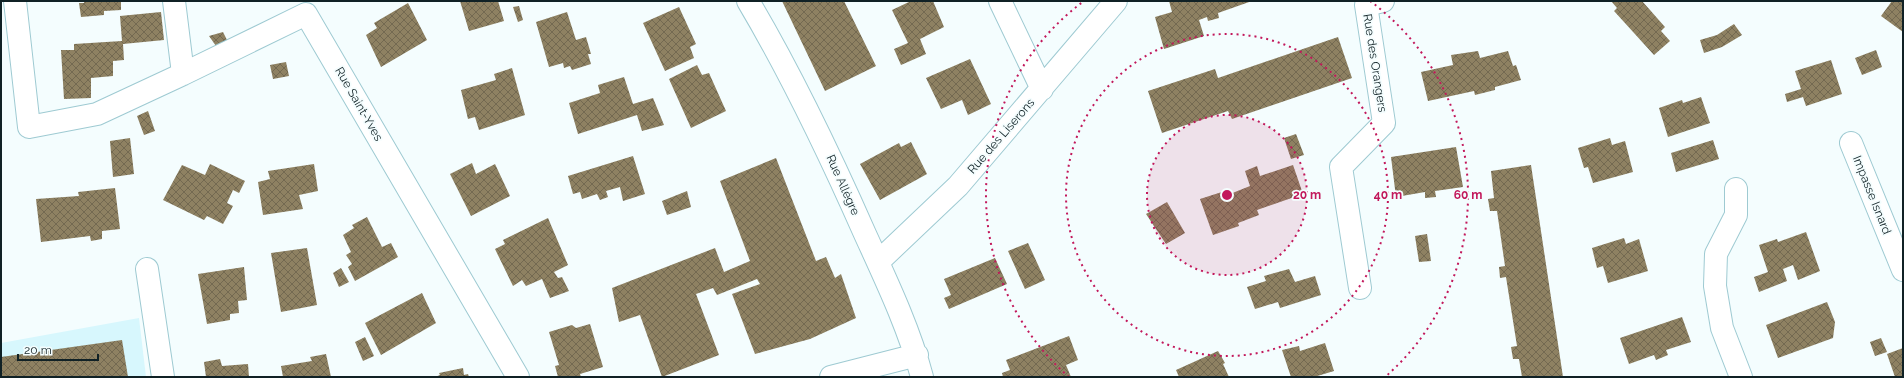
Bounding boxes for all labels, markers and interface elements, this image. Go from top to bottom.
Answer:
street label: Rue des Orangers [1360,13,1390,113]
street label: Rue Saint-Yves [332,65,386,144]
street label: Rue des Liserons [965,96,1037,176]
street label: Rue Allègre [823,153,863,217]
street label: Impasse Isnard [1850,154,1894,236]
centre of rings [1220,188,1234,202]
text: 20 m [1293,188,1321,202]
text: 40 m [1374,188,1402,202]
text: 60 m [1454,188,1482,202]
scale bar [18,336,98,362]
text: 20 m [24,343,52,357]

